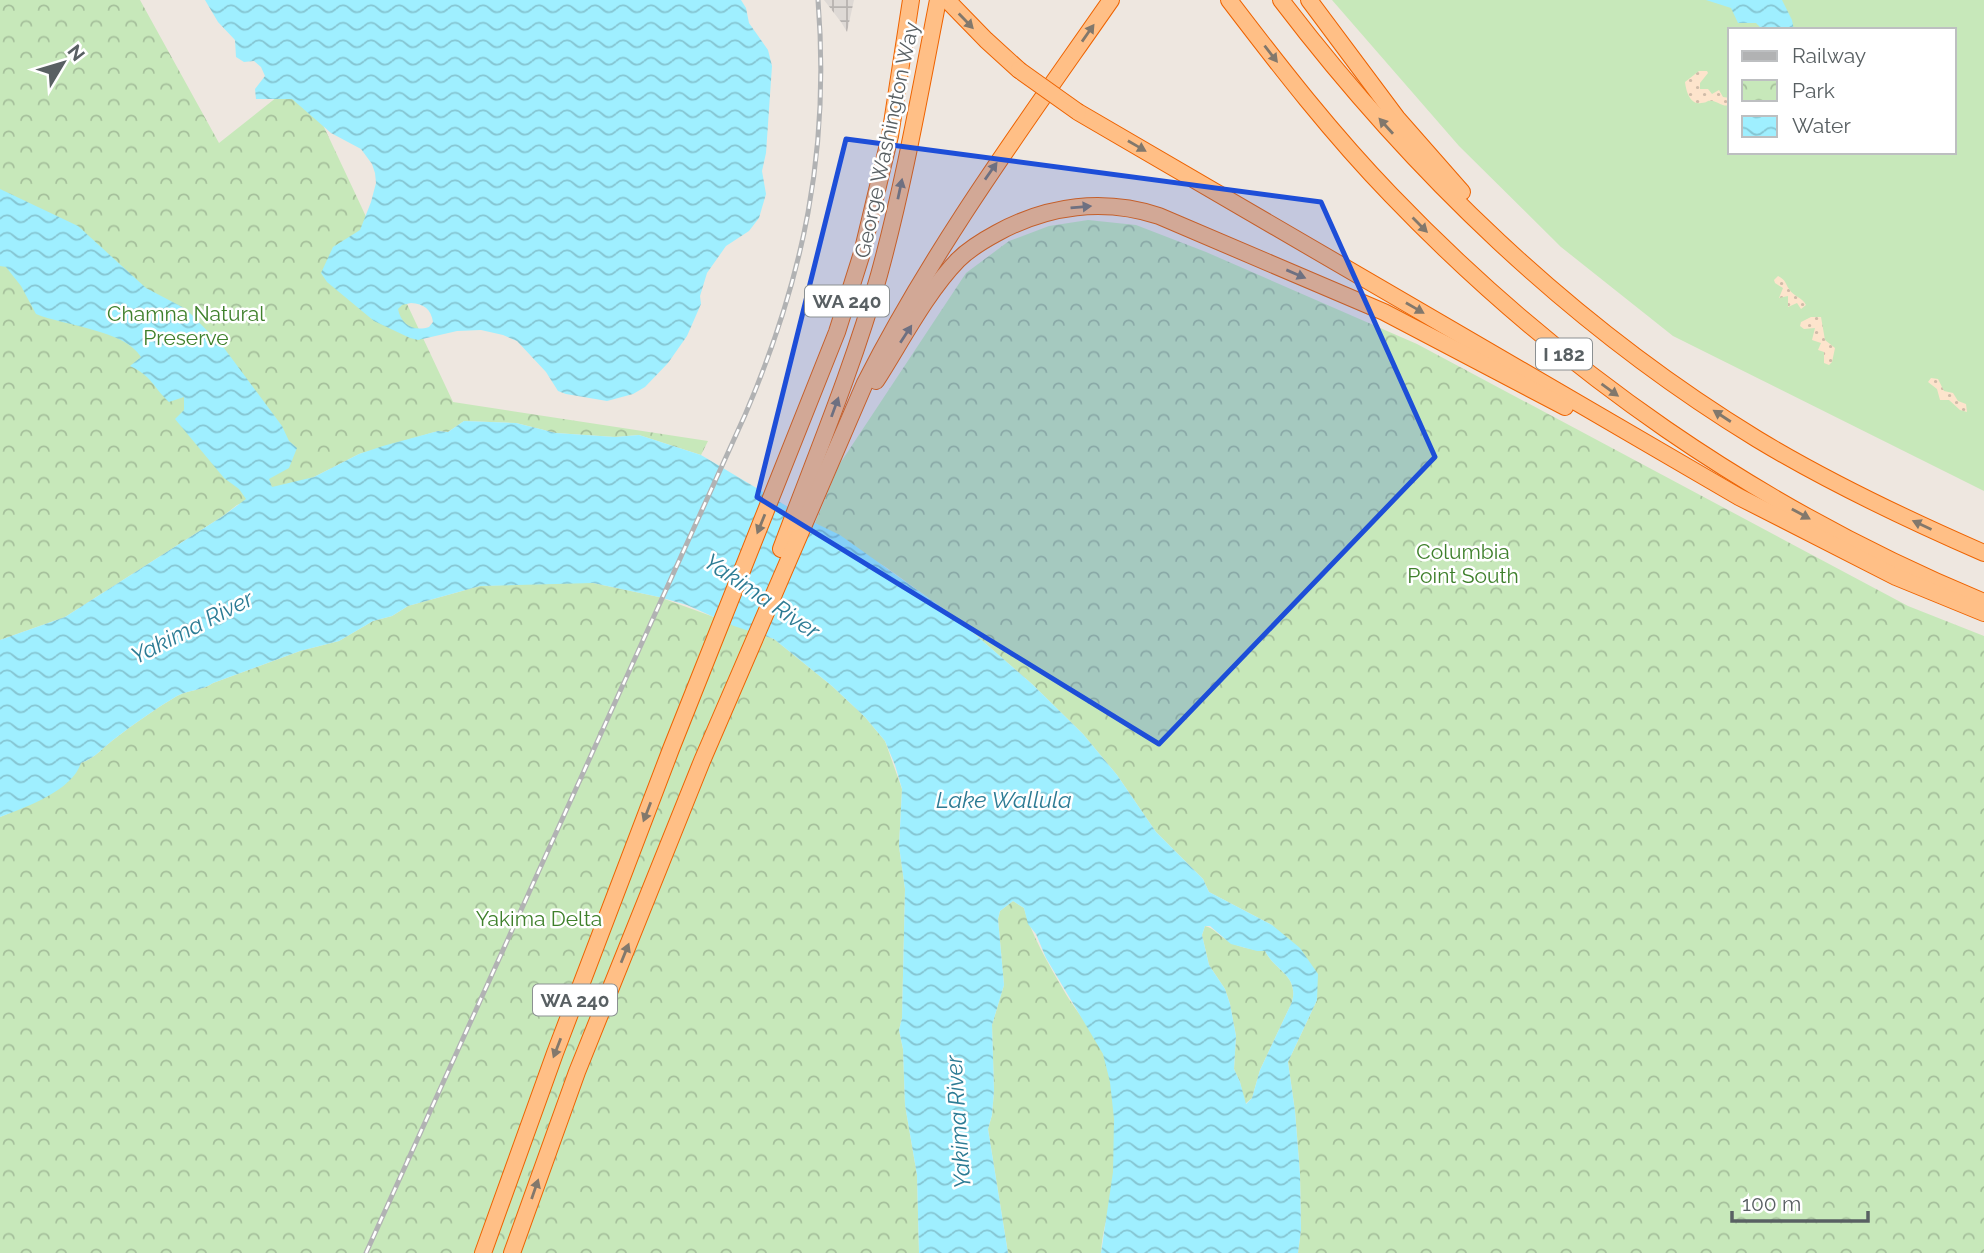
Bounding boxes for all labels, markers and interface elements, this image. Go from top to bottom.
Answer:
one-way arrow [958,12,975,29]
street label: George Washington Way [849,19,924,260]
one-way arrow [1081,24,1095,42]
north arrow [28,28,98,98]
legend [1728,28,1956,154]
text: N [63,40,90,65]
text: Railway [1792,43,1866,68]
one-way arrow [1263,45,1277,63]
text: Park [1792,78,1835,103]
text: Water [1792,113,1851,138]
one-way arrow [1378,118,1394,135]
one-way arrow [1128,140,1147,152]
one-way arrow [984,162,998,180]
one-way arrow [895,178,906,200]
one-way arrow [1070,201,1092,212]
one-way arrow [1412,216,1428,233]
one-way arrow [1285,269,1306,280]
road number: WA 240 [805,286,889,316]
park label: Chamna Natural Preserve [107,301,265,350]
one-way arrow [1405,302,1424,314]
one-way arrow [899,325,912,344]
road number: I 182 [1536,338,1592,370]
one-way arrow [1601,383,1620,397]
one-way arrow [829,396,840,417]
one-way arrow [1713,410,1732,423]
one-way arrow [1791,508,1811,520]
one-way arrow [755,514,766,535]
one-way arrow [1911,519,1932,530]
park label: Columbia Point South [1407,539,1519,588]
water label: Yakima River [699,547,826,645]
water label: Yakima River [126,584,258,669]
water label: Lake Wallula [936,786,1072,813]
one-way arrow [641,802,652,823]
park label: Yakima Delta [476,906,602,931]
one-way arrow [619,943,630,964]
road number: WA 240 [533,984,617,1016]
one-way arrow [551,1037,562,1058]
water label: Yakima River [939,1054,976,1189]
one-way arrow [530,1178,541,1199]
scale bar [1732,1180,1868,1224]
text: 100 m [1742,1191,1801,1216]

